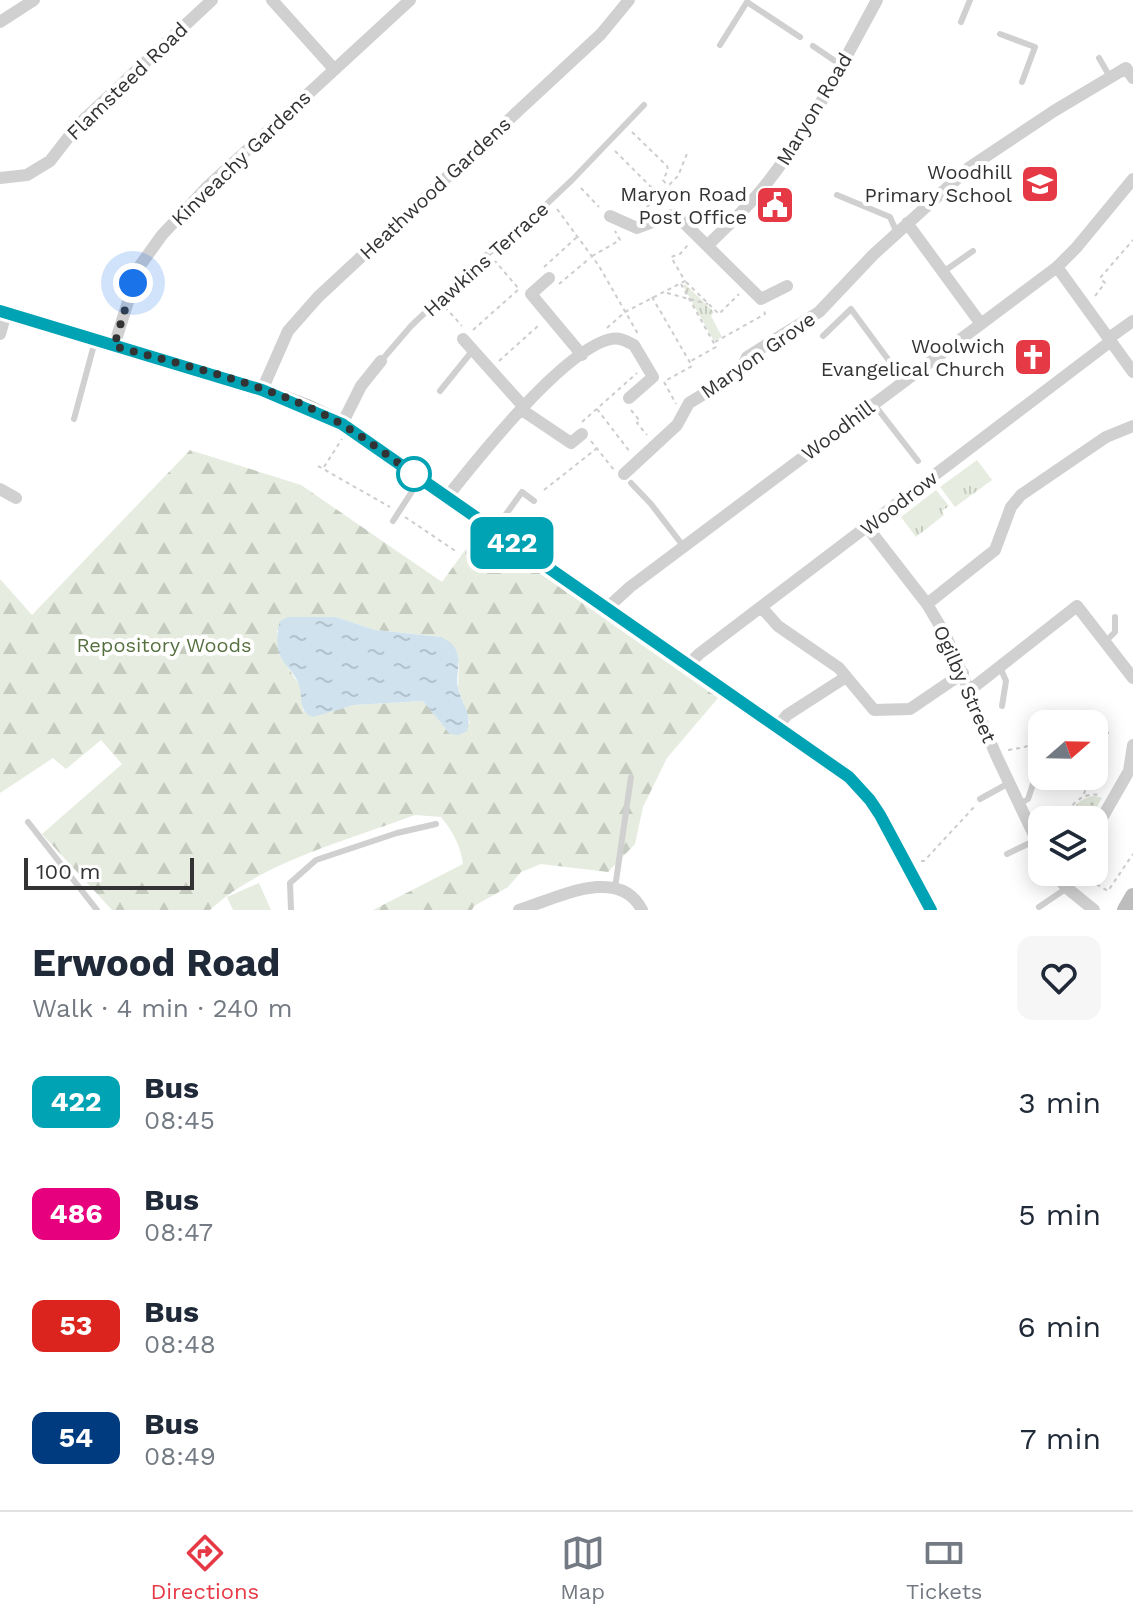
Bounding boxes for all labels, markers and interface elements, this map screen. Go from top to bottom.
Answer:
street label: Flamsteed Road [62,17,192,145]
street label: Maryon Road [771,48,857,170]
street label: Kinveachy Gardens [166,85,316,231]
street label: Heathwood Gardens [354,112,516,264]
place label: Woodhill Primary School [865,160,1012,207]
school or university icon: Woodhill Primary School [1019,163,1061,205]
place label: Maryon Road Post Office [620,182,747,229]
public building icon: Maryon Road Post Office [754,184,796,226]
street label: Hawkins Terrace [419,197,553,321]
your location [113,263,153,303]
street label: Maryon Grove [696,307,820,403]
place label: Woolwich Evangelical Church [821,334,1005,381]
church icon: Woolwich Evangelical Church [1012,336,1054,378]
street label: Woodhill [797,395,879,465]
unlabelled marker [397,457,431,491]
street label: Woodrow [856,465,943,541]
line badge: 422 [466,517,558,569]
text: 422 [486,526,538,559]
street label: Ogilby Street [928,622,1002,747]
park label: Repository Woods [76,633,252,657]
north arrow [1028,710,1108,790]
map controls [1028,710,1108,886]
button: layers [1028,806,1108,886]
scale bar [24,854,194,890]
text: 100 m [36,859,100,884]
button: heart [1017,936,1101,1020]
text: Erwood Road [32,941,280,985]
text: Walk · 4 min · 240 m [32,993,293,1023]
text: Bus [144,1070,199,1105]
text: 422 [50,1085,102,1118]
text: 3 min [1018,1085,1101,1120]
text: 08:45 [144,1105,215,1135]
text: Bus [144,1182,199,1217]
text: 486 [50,1197,102,1230]
text: 5 min [1018,1197,1101,1232]
text: 08:47 [144,1217,213,1247]
text: Bus [144,1294,199,1329]
text: 53 [60,1309,92,1342]
text: 6 min [1017,1309,1101,1344]
text: 08:48 [144,1329,216,1359]
text: Bus [144,1406,199,1441]
text: 54 [59,1421,93,1454]
text: 7 min [1020,1421,1101,1456]
text: 08:49 [144,1441,216,1471]
tab: Directions [150,1531,259,1604]
tab: Map [560,1531,605,1604]
tab: Tickets [906,1531,982,1604]

